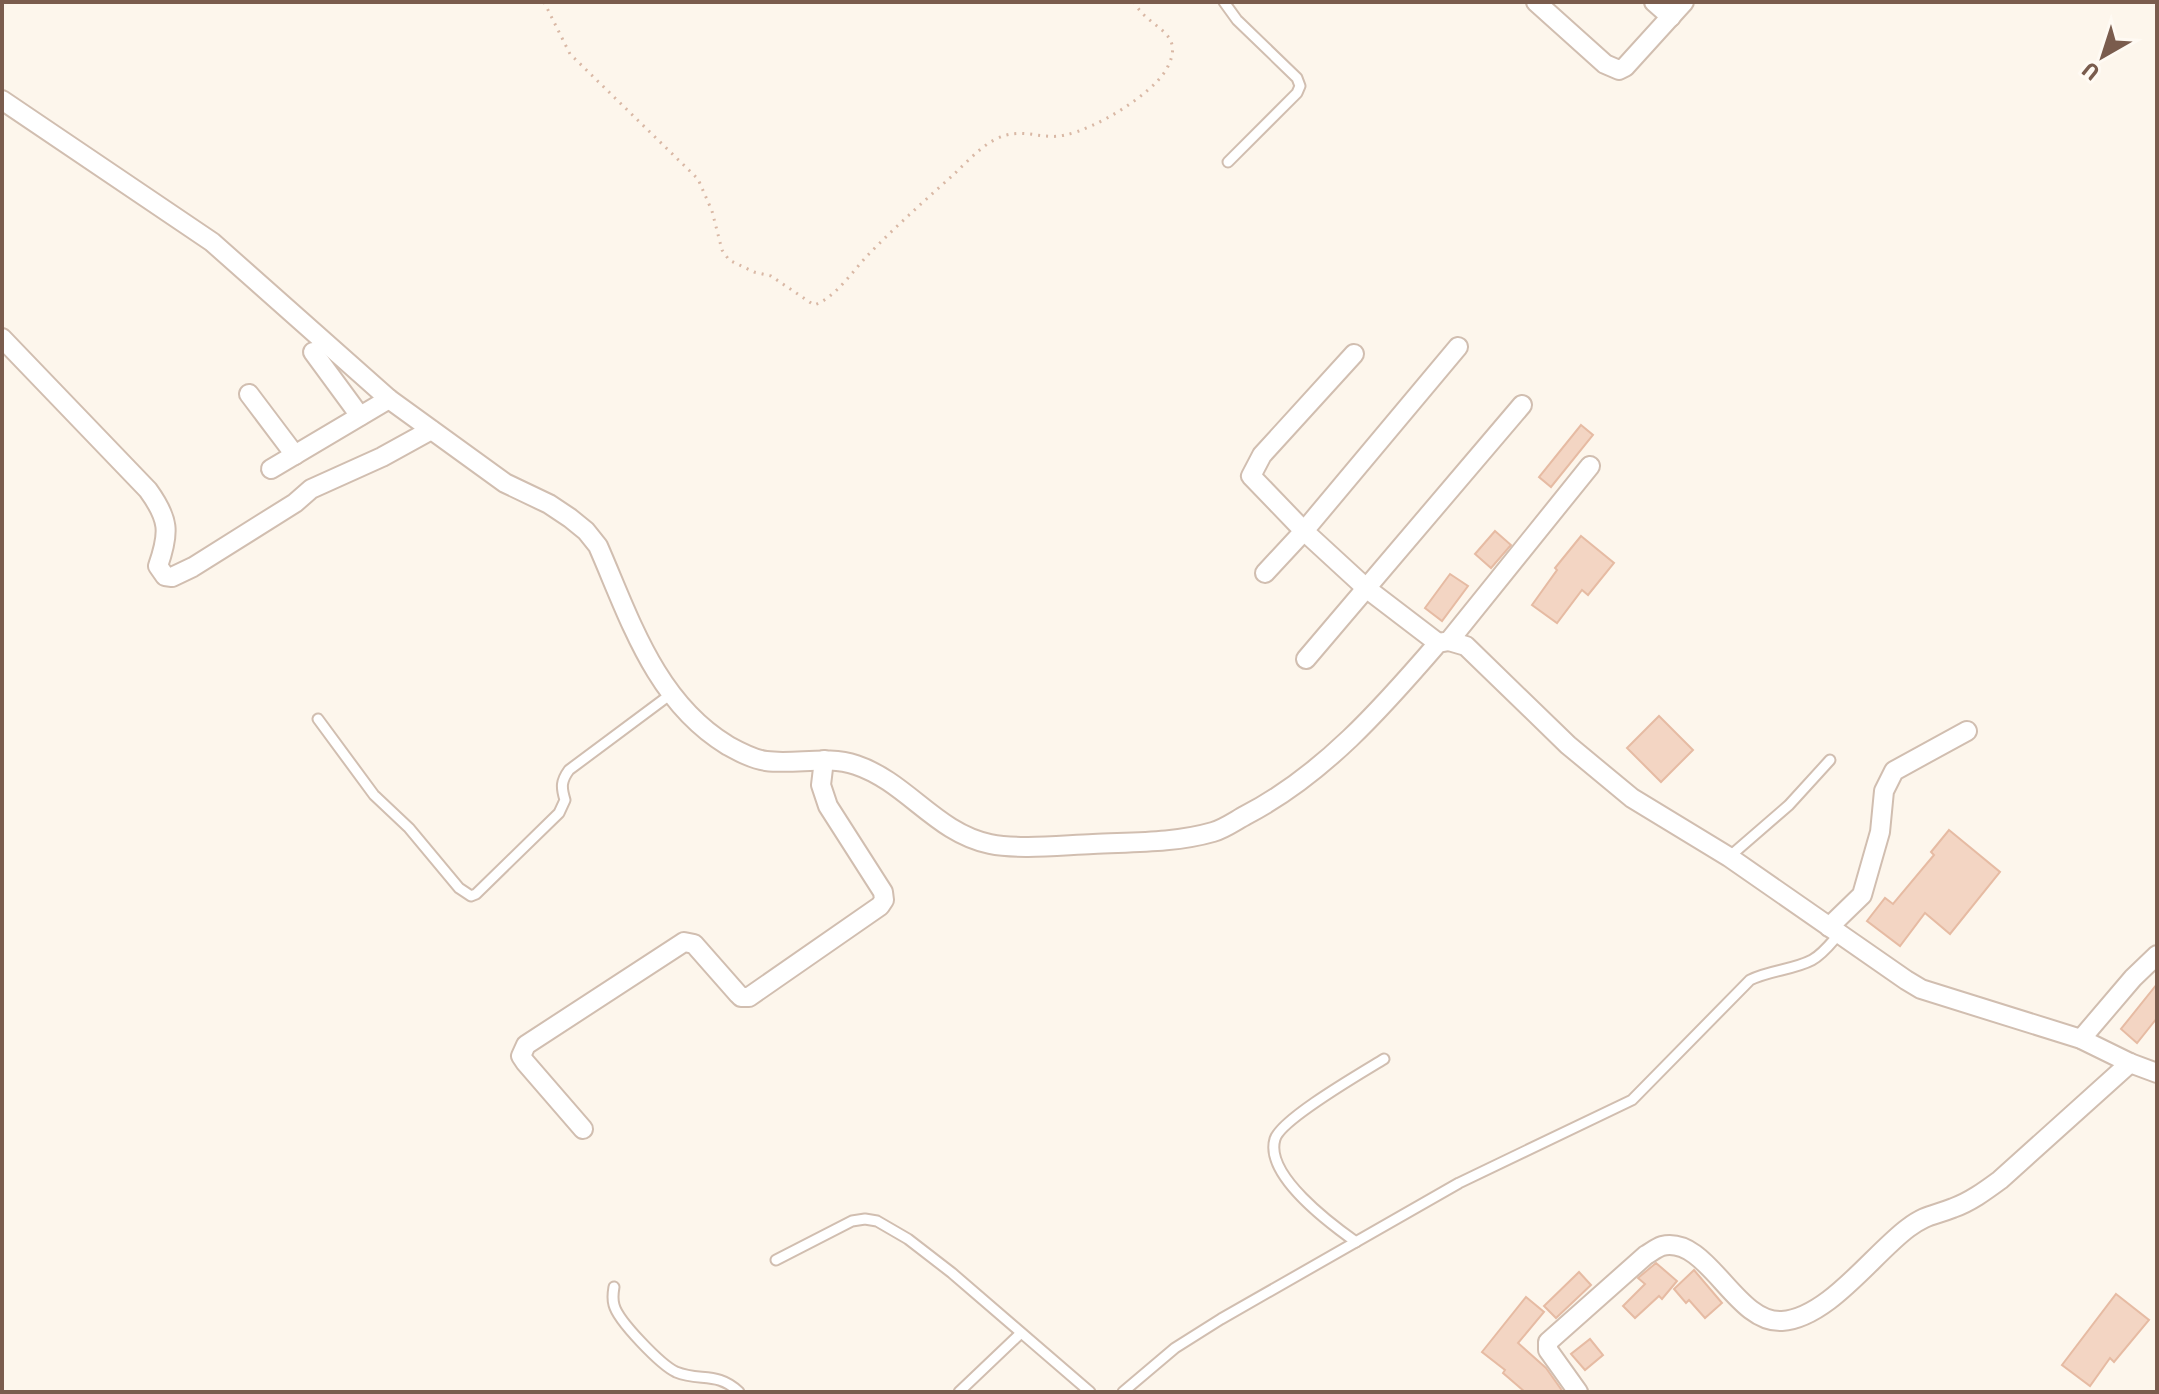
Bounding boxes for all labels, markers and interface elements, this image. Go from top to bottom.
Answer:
north arrow [2063,16,2143,96]
text: U [2076,56,2105,86]

